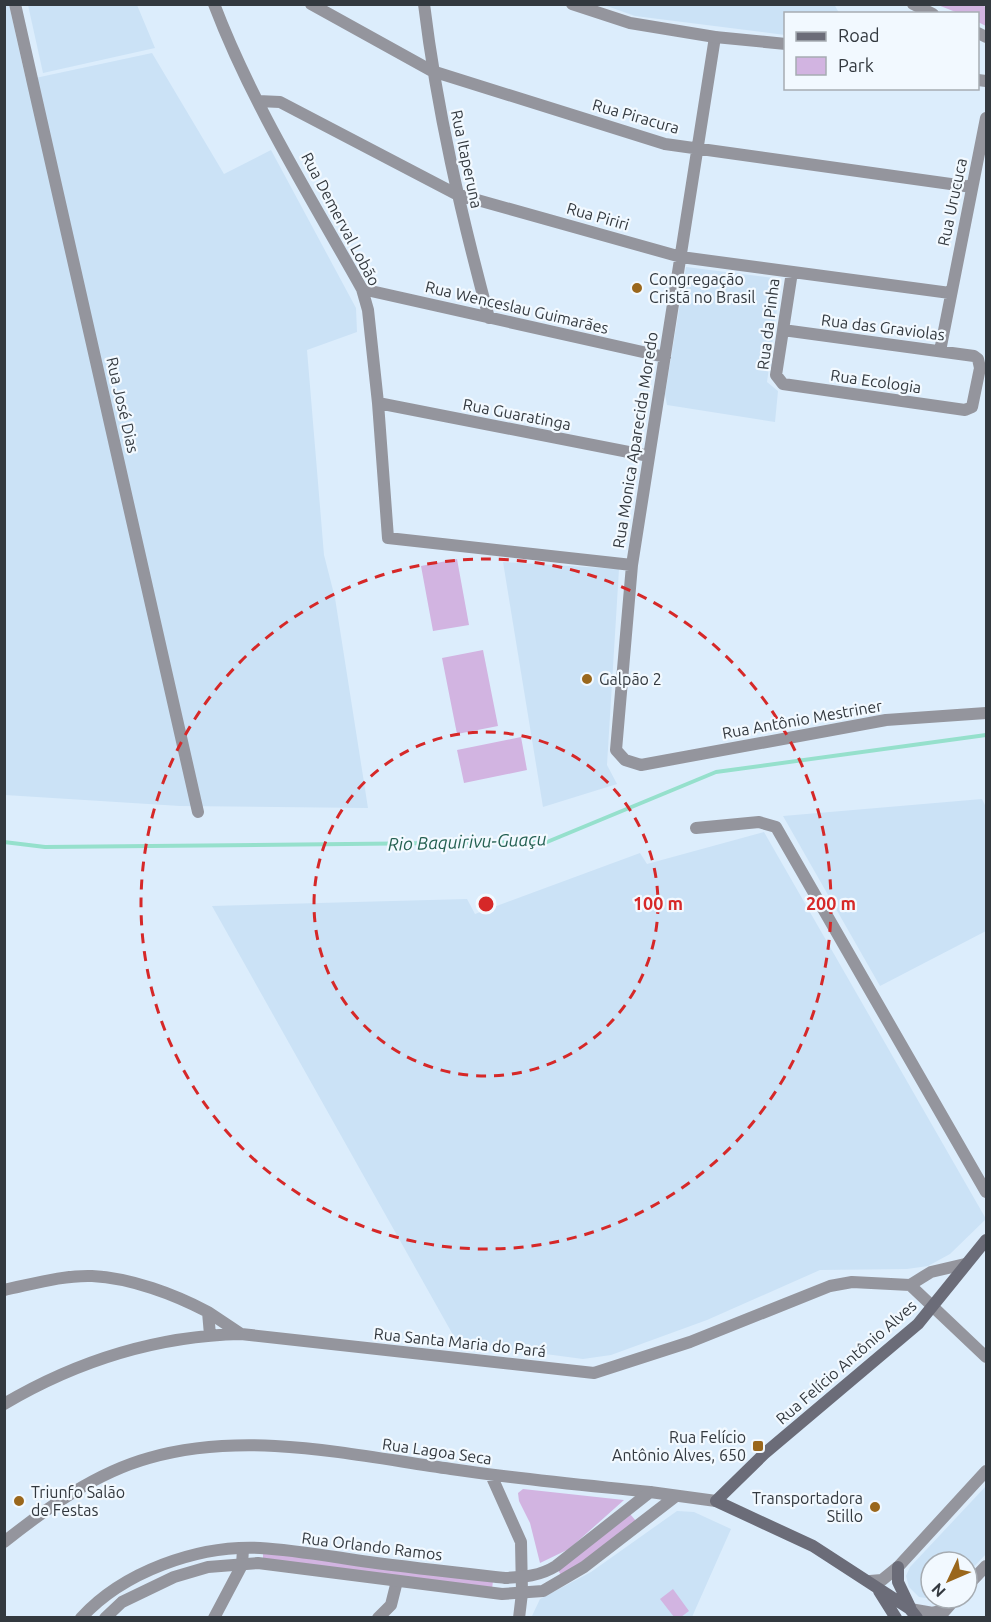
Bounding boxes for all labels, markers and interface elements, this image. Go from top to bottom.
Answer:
legend [784,12,979,90]
text: Road [838,25,880,45]
text: Park [838,55,874,75]
street label: Rua Piracura [590,95,682,137]
street label: Rua Itaperuna [448,108,486,210]
street label: Rua Demerval Lobão [298,149,384,289]
street label: Rua Urucuca [934,156,970,248]
street label: Rua Piriri [565,198,631,234]
place label: Congregação Cristã no Brasil [649,270,755,306]
street label: Rua Wenceslau Guimarães [424,277,610,337]
street label: Rua da Pinha [753,277,783,371]
marker: Congregação Cristã no Brasil [630,281,644,295]
street label: Rua das Graviolas [820,310,946,344]
street label: Rua Monica Aparecida Moredo [609,331,661,549]
street label: Rua José Dias [103,355,143,455]
street label: Rua Ecologia [829,366,923,396]
street label: Rua Guaratinga [461,395,573,433]
place label: Galpão 2 [599,670,662,688]
marker: Galpão 2 [580,672,594,686]
street label: Rua Antônio Mestriner [721,696,883,742]
water label: Rio Baquirivu-Guaçu [387,828,547,854]
text: 100 m [633,893,683,913]
text: 200 m [806,893,856,913]
centre of rings [476,894,496,914]
street label: Rua Felício Antônio Alves [772,1296,920,1428]
street label: Rua Santa Maria do Pará [373,1324,547,1360]
place label: Rua Felício Antônio Alves, 650 [612,1428,746,1464]
street label: Rua Lagoa Seca [381,1434,493,1468]
marker: Rua Felício Antônio Alves, 650 [751,1439,765,1453]
place label: Triunfo Salão de Festas [31,1483,125,1519]
place label: Transportadora Stillo [752,1489,863,1525]
marker: Triunfo Salão de Festas [12,1494,26,1508]
marker: Transportadora Stillo [868,1500,882,1514]
street label: Rua Orlando Ramos [301,1528,443,1564]
north arrow [919,1550,979,1610]
text: N [928,1580,949,1601]

